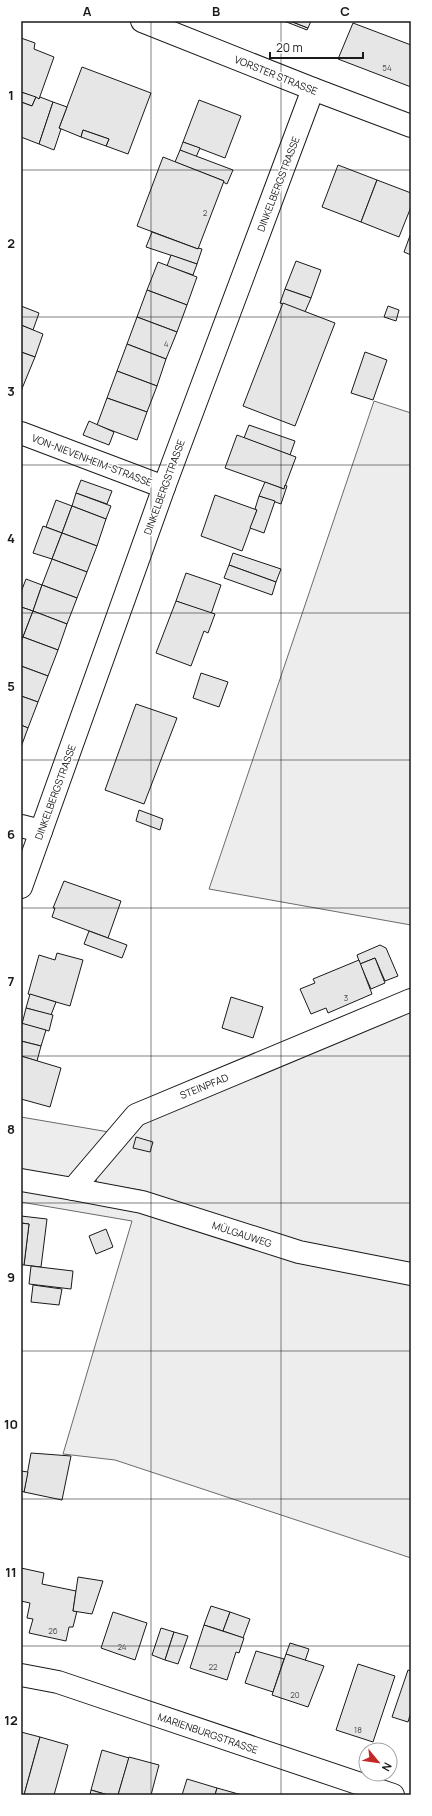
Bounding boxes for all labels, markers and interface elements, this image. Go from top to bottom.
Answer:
text: A [83,2,92,20]
text: B [212,2,220,20]
text: C [340,2,350,20]
scale bar [270,34,363,60]
text: 20 m [276,39,303,56]
street label: VORSTER STRASSE [232,52,320,98]
house number: 54 [382,62,392,73]
text: 1 [8,86,14,104]
street label: DINKELBERGSTRASSE [253,134,303,233]
house number: 2 [203,207,208,218]
text: 2 [7,234,15,252]
house number: 4 [164,338,169,349]
text: 3 [7,382,15,400]
street label: VON-NIEVENHEIM-STRASSE [30,431,154,490]
street label: DINKELBERGSTRASSE [140,437,188,537]
text: 4 [7,529,15,547]
text: 5 [7,677,15,695]
street label: DINKELBERGSTRASSE [31,742,79,842]
text: 6 [7,825,15,843]
text: 7 [8,972,15,990]
house number: 3 [344,992,348,1003]
street label: STEINPFAD [178,1070,231,1102]
text: 8 [7,1120,15,1138]
street label: MÜLGAUWEG [210,1218,274,1250]
text: 9 [7,1268,15,1286]
text: 10 [4,1415,18,1433]
text: 11 [5,1563,17,1581]
house number: 26 [48,1625,58,1636]
house number: 24 [117,1641,127,1652]
house number: 22 [208,1661,218,1672]
house number: 20 [290,1689,300,1700]
street label: MARIENBURGSTRASSE [156,1709,260,1757]
text: 12 [4,1711,18,1729]
house number: 18 [354,1724,362,1735]
north arrow [358,1742,398,1782]
text: N [379,1760,396,1774]

